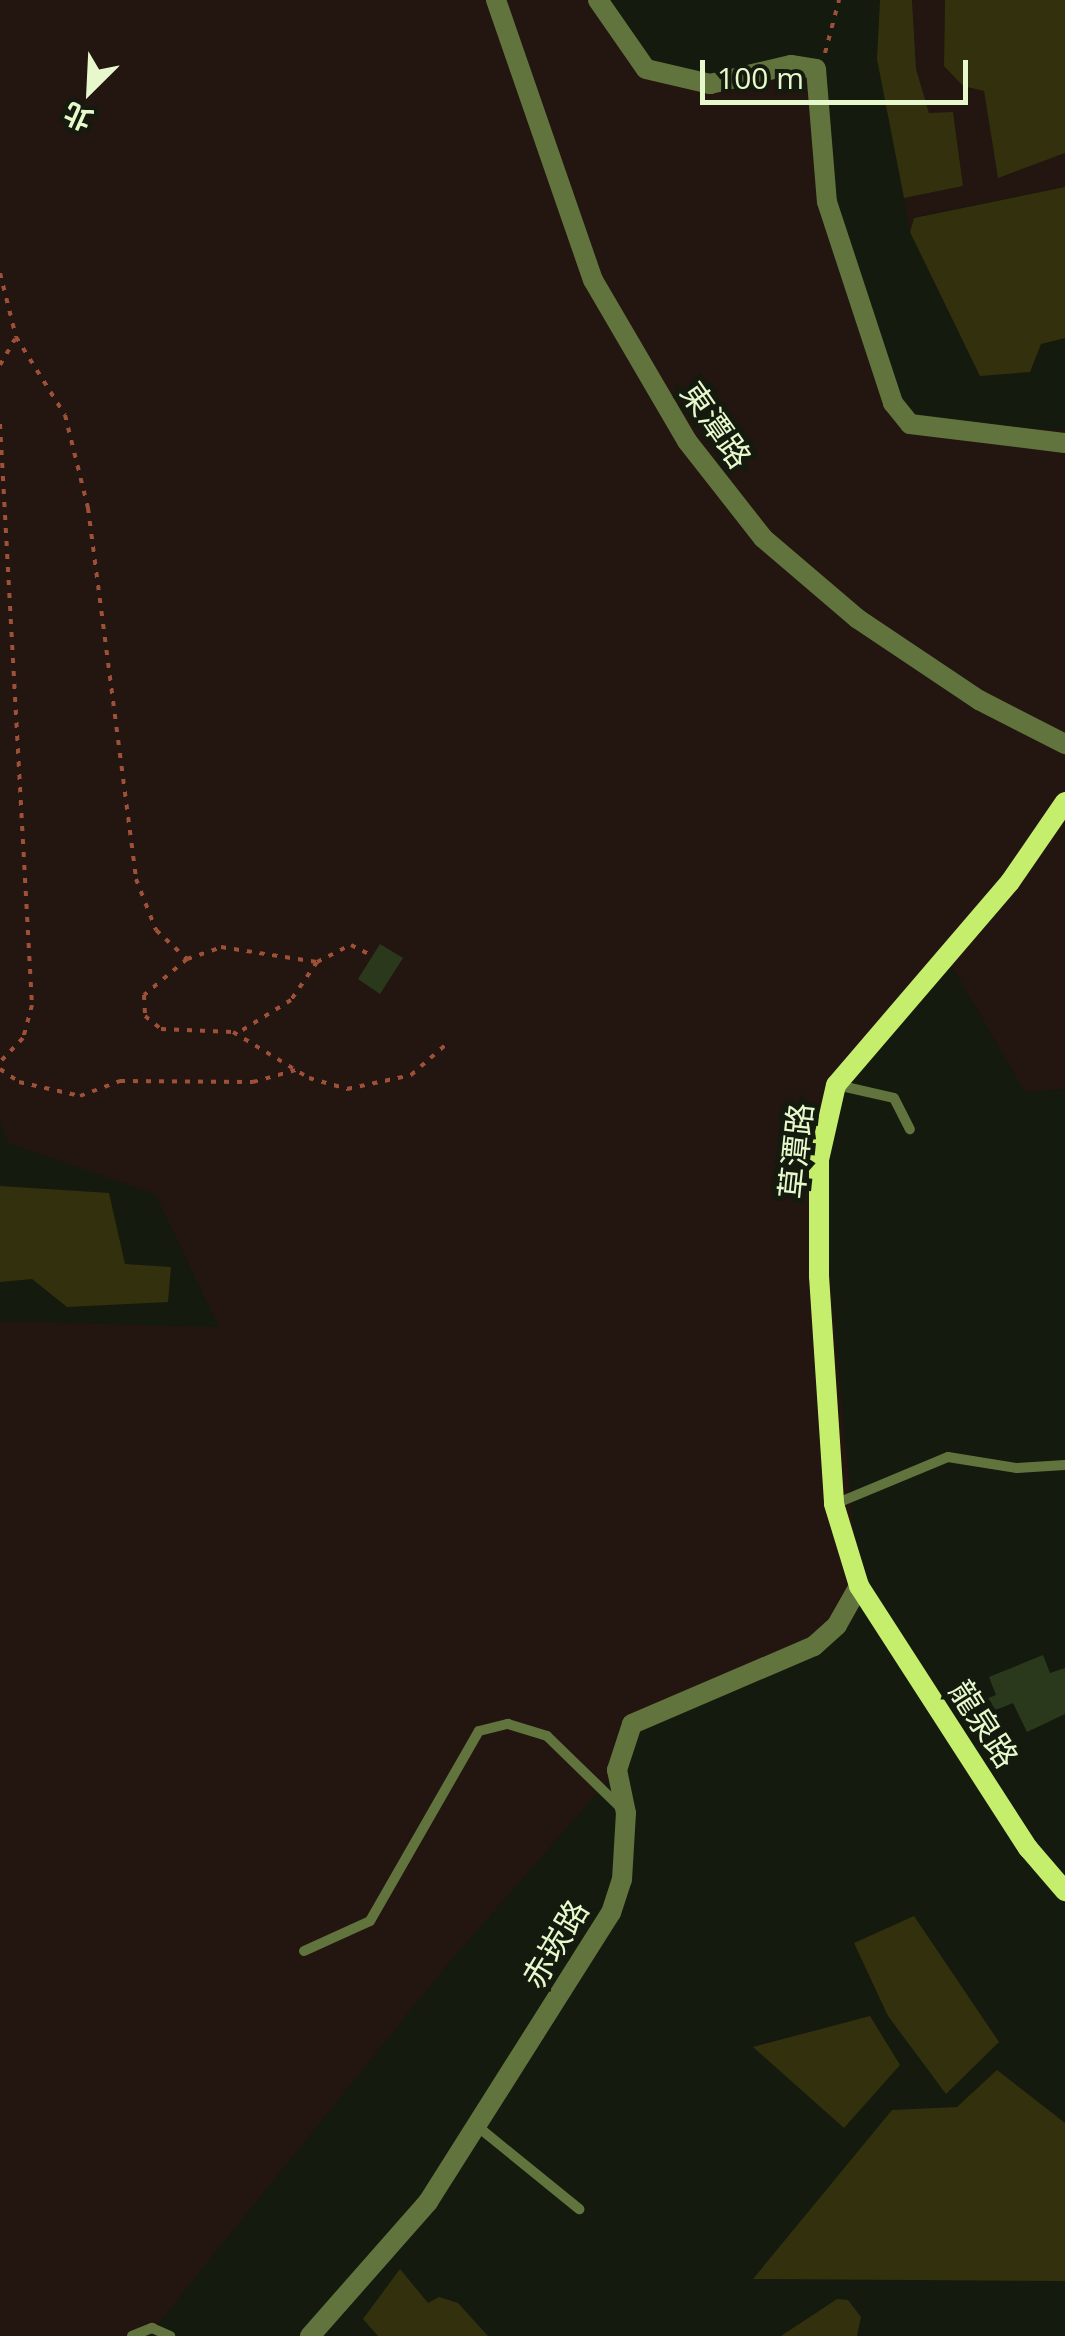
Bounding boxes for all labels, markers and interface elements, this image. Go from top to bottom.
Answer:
north arrow [40,40,140,140]
scale bar [705,40,972,102]
text: 100 m [717,57,804,98]
text: 北 [57,94,98,140]
street label: 東潭路 [673,375,759,475]
street label: 草潭路 [772,1101,820,1201]
street label: 龍泉路 [942,1673,1026,1775]
street label: 赤崁路 [514,1893,596,1995]

